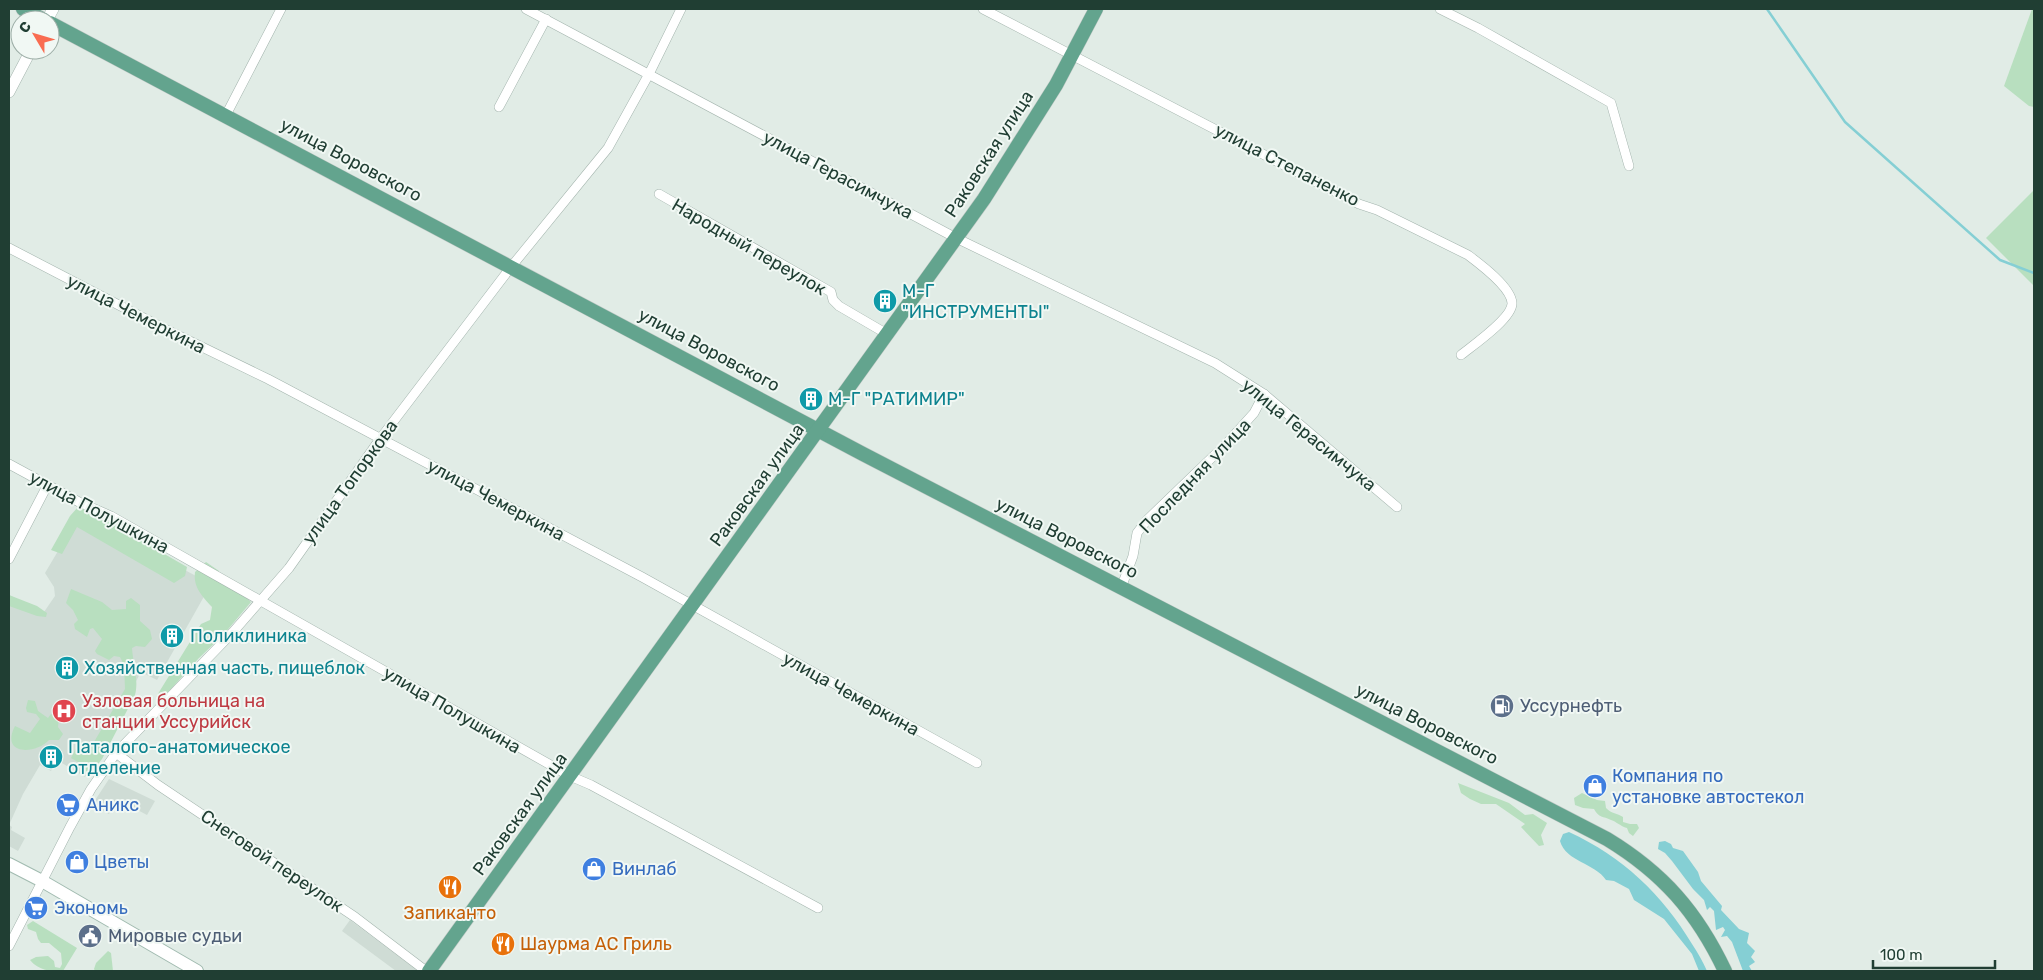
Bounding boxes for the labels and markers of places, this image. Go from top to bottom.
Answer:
place label: М-Г "ИНСТРУМЕНТЫ" [902,280,1050,323]
building icon: М-Г "ИНСТРУМЕНТЫ" [872,288,898,314]
building icon: М-Г "РАТИМИР" [798,386,824,412]
place label: М-Г "РАТИМИР" [828,388,965,410]
building icon: Поликлиника [159,623,185,649]
place label: Поликлиника [190,625,307,647]
building icon: Хозяйственная часть, пищеблок [54,655,80,681]
place label: Хозяйственная часть, пищеблок [84,657,366,679]
place label: Узловая больница на станции Уссурийск [82,690,265,733]
fuel station icon: Уссурнефть [1489,693,1515,719]
place label: Уссурнефть [1520,695,1622,717]
hospital icon: Узловая больница на станции Уссурийск [51,698,77,724]
place label: Паталого-анатомическое отделение [68,736,290,779]
building icon: Паталого-анатомическое отделение [38,744,64,770]
place label: Компания по установке автостекол [1612,765,1804,808]
shop icon: Компания по установке автостекол [1582,773,1608,799]
supermarket icon: Аникс [55,792,81,818]
place label: Аникс [86,794,139,816]
shop icon: Цветы [64,849,90,875]
place label: Цветы [94,851,149,873]
shop icon: Винлаб [581,856,607,882]
place label: Винлаб [612,858,677,880]
restaurant icon: Запиканто [437,874,463,900]
supermarket icon: Экономь [23,895,49,921]
place label: Экономь [54,897,128,919]
place label: Запиканто [404,902,496,924]
public building icon: Мировые судьи [77,923,103,949]
place label: Мировые судьи [108,925,242,947]
restaurant icon: Шаурма АС Гриль [490,931,516,957]
place label: Шаурма АС Гриль [520,933,672,955]

